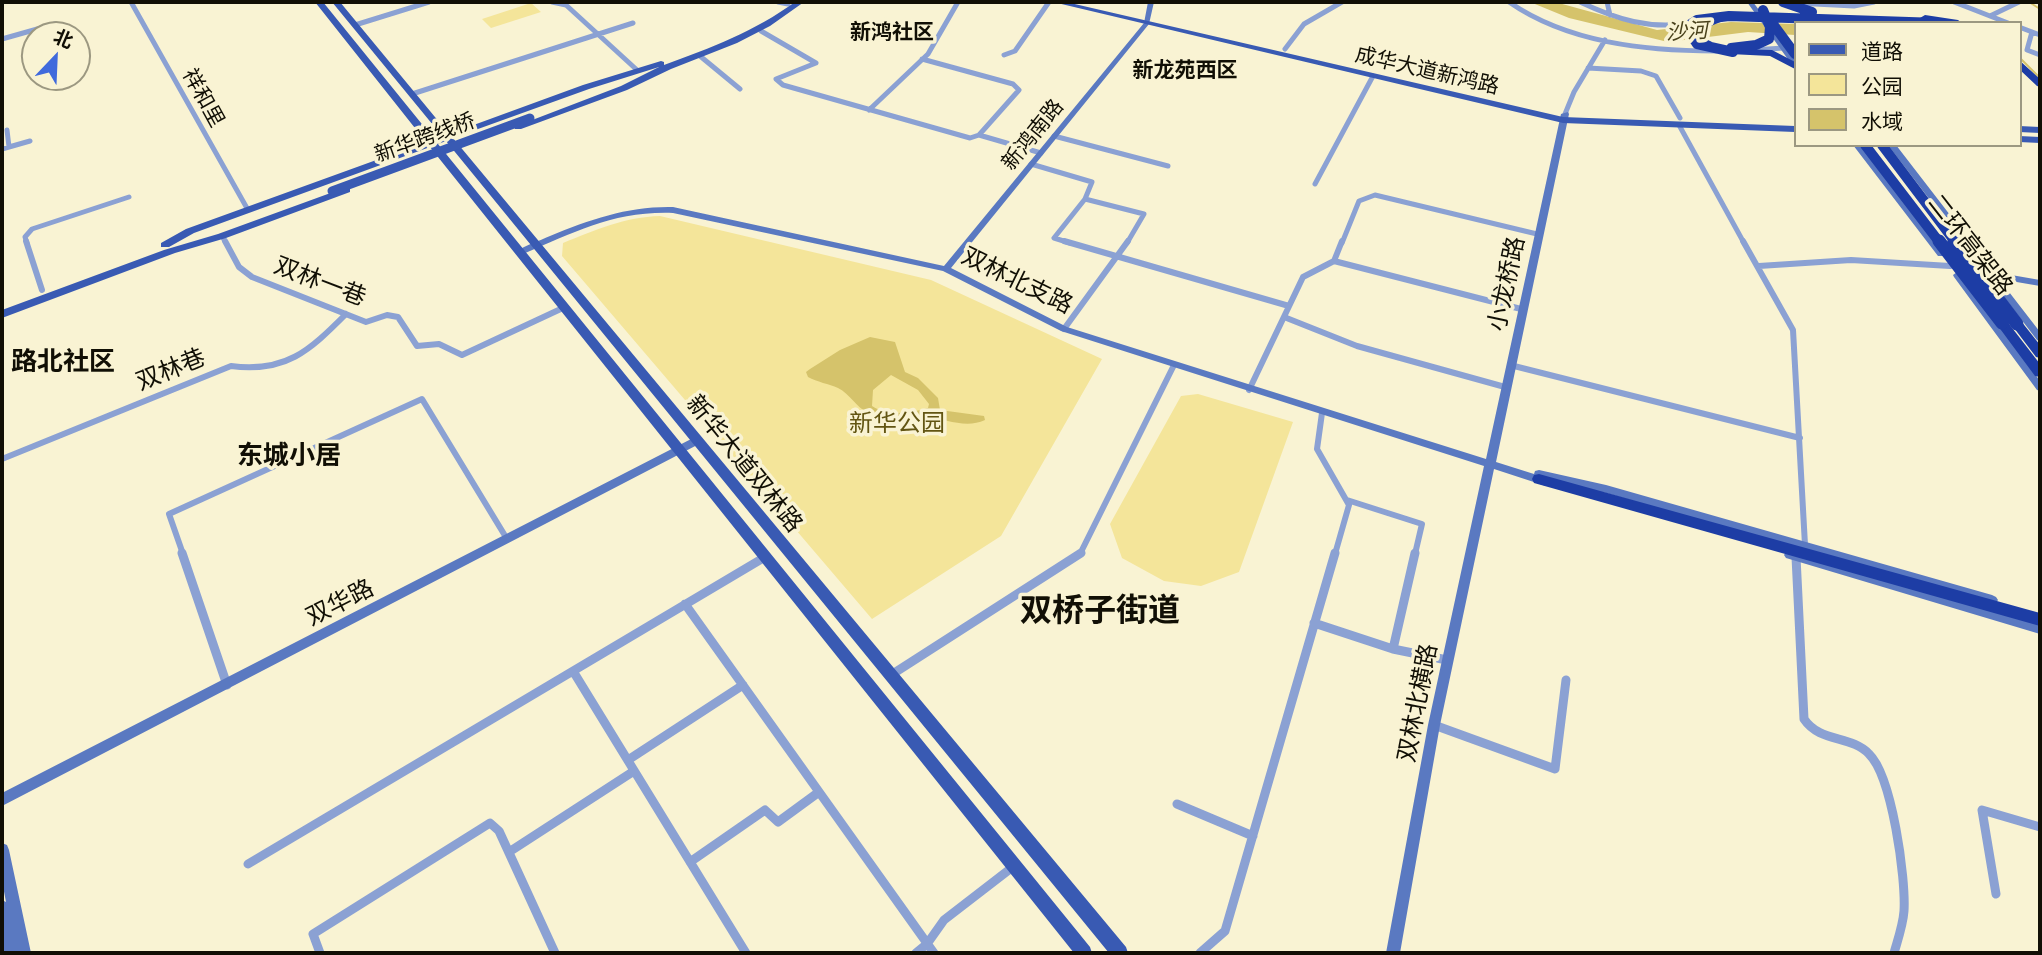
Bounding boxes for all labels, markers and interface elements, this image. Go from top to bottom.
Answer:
water label: 沙河 [1665,18,1709,46]
district label: 新鸿社区 [850,20,934,46]
north arrow [21,21,91,91]
legend [1794,21,2021,147]
text: 北 [50,25,76,52]
text: 道路 [1861,39,1903,64]
street label: 成华大道新鸿路 [1353,42,1501,100]
district label: 新龙苑西区 [1133,58,1237,84]
street label: 祥和里 [177,64,229,132]
text: 公园 [1861,74,1903,99]
street label: 新鸿南路 [997,94,1069,176]
street label: 新华跨线桥 [371,108,479,168]
text: 水域 [1861,109,1903,134]
street label: 二环高架路 [1922,189,2018,301]
street label: 小龙桥路 [1483,234,1531,334]
street label: 双林北支路 [957,242,1077,320]
street label: 双林一巷 [270,251,370,313]
street label: 双林巷 [132,343,210,397]
district label: 路北社区 [11,346,115,378]
street label: 新华大道双林路 [680,390,808,538]
park label: 新华公园 [849,410,945,438]
district label: 东城小居 [237,440,341,472]
street label: 双华路 [301,574,379,632]
district label: 双桥子街道 [1020,592,1180,630]
street label: 双林北横路 [1392,641,1444,765]

